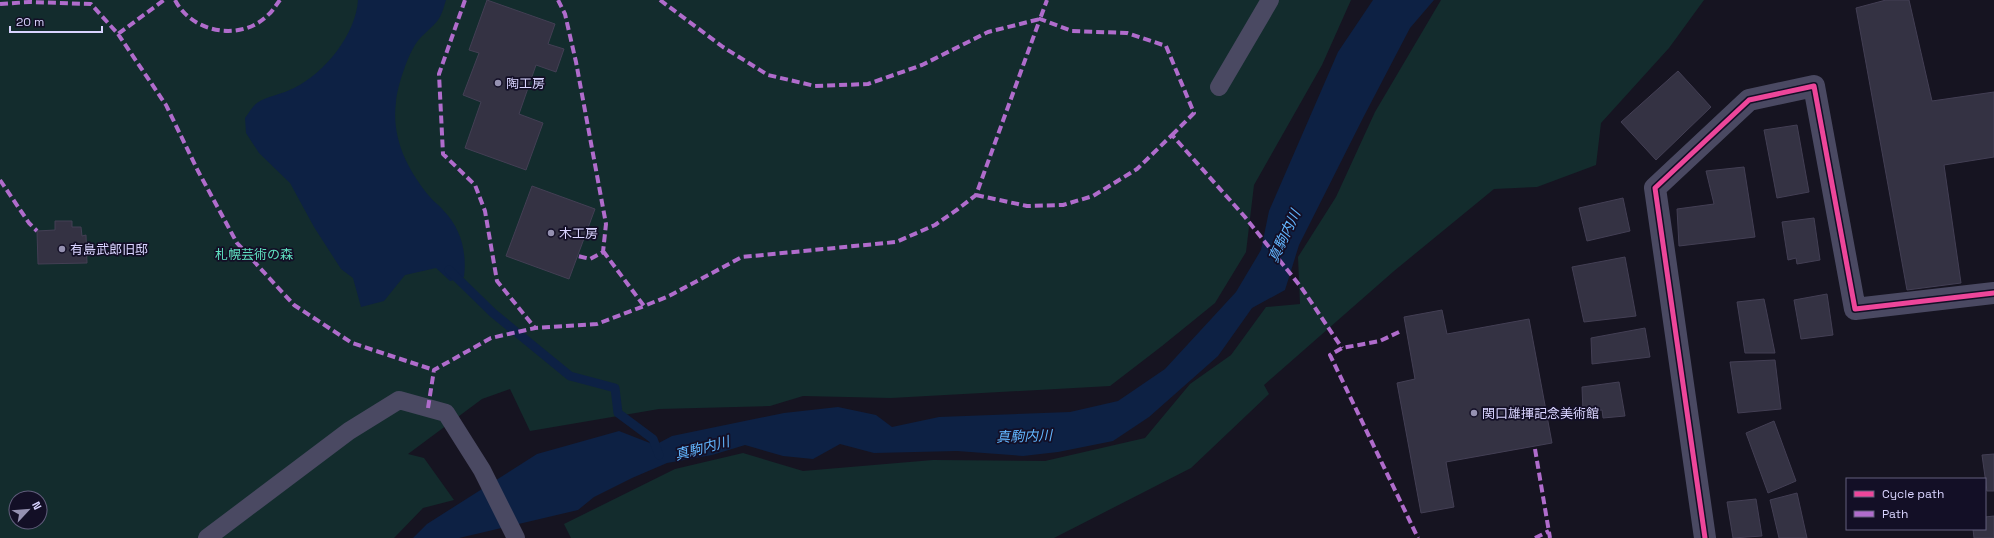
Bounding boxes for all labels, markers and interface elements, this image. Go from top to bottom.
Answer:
scale bar [10,8,102,34]
text: 20 m [16,14,44,30]
place label: 陶工房 [506,75,545,92]
marker: 陶工房 [493,78,503,88]
water label: 真駒内川 [1264,205,1305,265]
place label: 木工房 [559,225,598,242]
marker: 木工房 [546,228,556,238]
place label: 有島武郎旧邸 [70,241,148,258]
marker: 有島武郎旧邸 [57,244,67,254]
park label: 札幌芸術の森 [215,246,293,263]
place label: 関口雄揮記念美術館 [1482,405,1599,422]
marker: 関口雄揮記念美術館 [1469,408,1479,418]
water label: 真駒内川 [996,426,1054,446]
water label: 真駒内川 [673,432,733,464]
legend [1846,478,1986,530]
text: Cycle path [1882,486,1944,502]
north arrow [8,490,48,530]
text: N [29,499,45,512]
text: Path [1882,506,1908,522]

